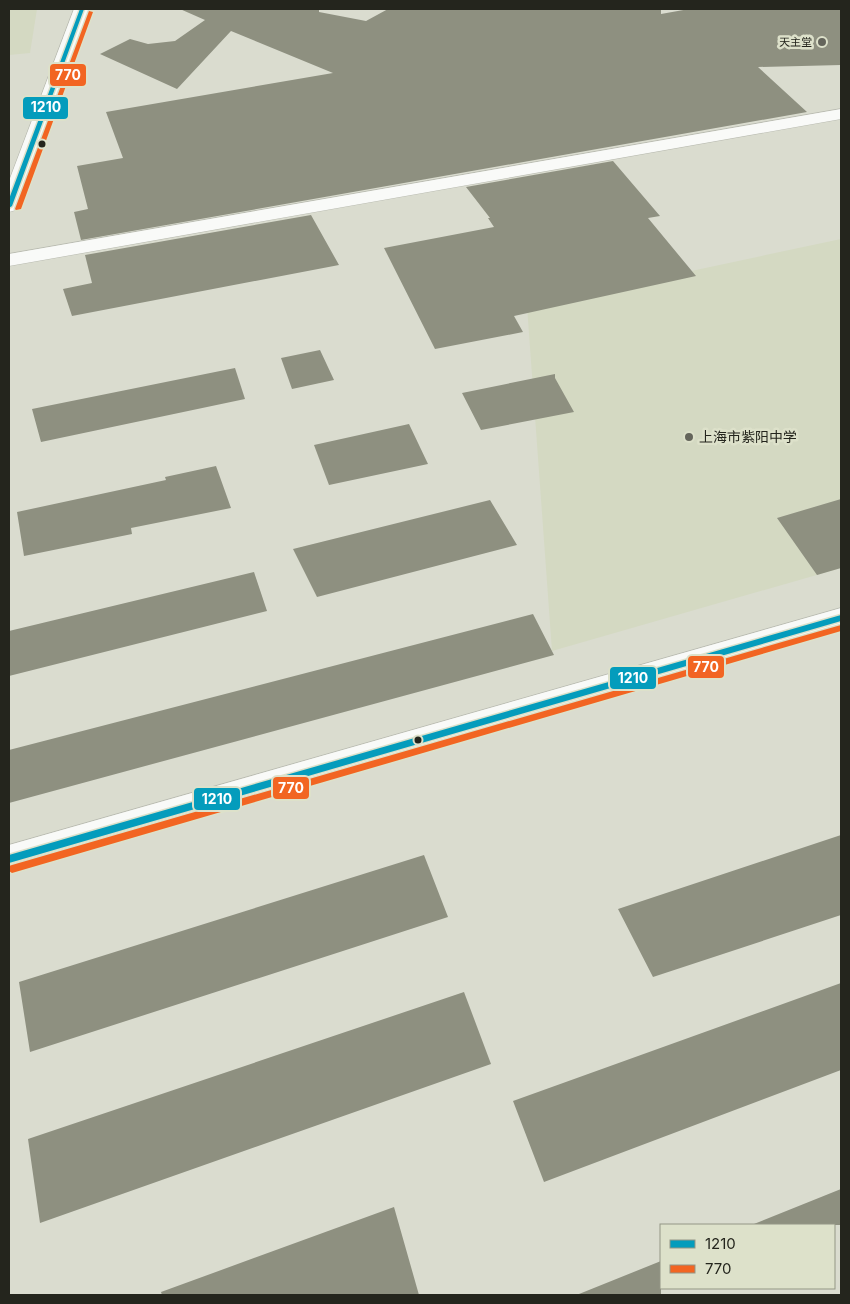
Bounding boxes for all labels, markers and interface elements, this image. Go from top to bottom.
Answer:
place label: 天主堂 [779,35,812,49]
marker: 天主堂 [816,36,828,48]
line badge: 770 [49,63,87,87]
text: 770 [55,66,81,83]
line badge: 1210 [22,96,69,120]
text: 1210 [31,98,61,115]
unlabelled marker [37,139,47,149]
place label: 上海市紫阳中学 [699,428,797,445]
marker: 上海市紫阳中学 [683,431,695,443]
line badge: 770 [687,655,725,679]
text: 770 [693,658,719,675]
line badge: 1210 [609,666,657,690]
text: 1210 [618,669,648,686]
unlabelled marker [413,735,423,745]
line badge: 770 [272,776,310,800]
text: 770 [278,779,304,796]
line badge: 1210 [193,787,241,811]
text: 1210 [202,790,232,807]
legend [660,1224,835,1289]
text: 1210 [705,1234,736,1253]
text: 770 [705,1259,732,1278]

